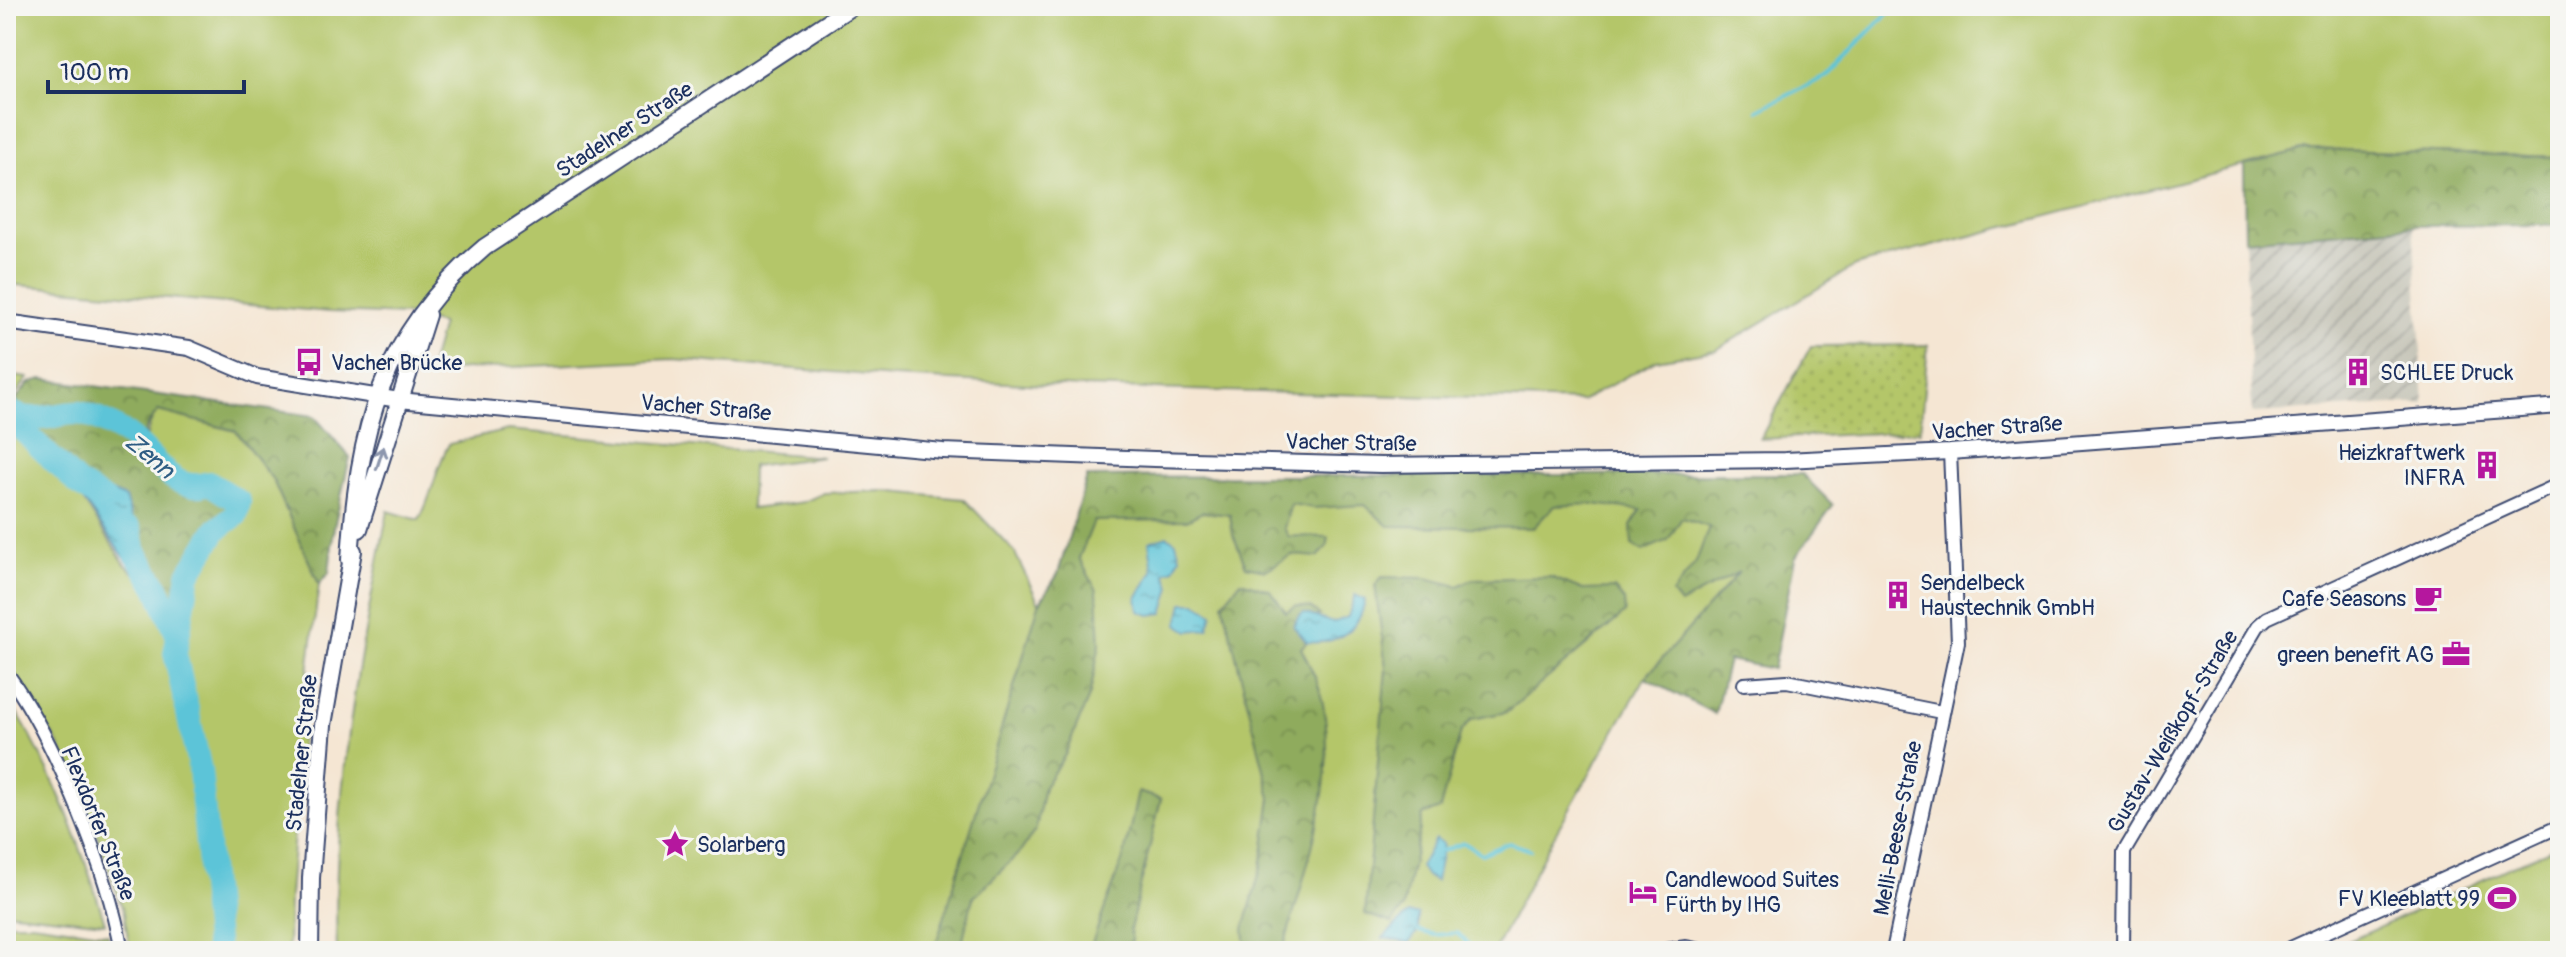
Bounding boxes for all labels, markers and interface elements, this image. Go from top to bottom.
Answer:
scale bar [48,44,244,94]
text: 100 m [60,58,129,87]
street label: Stadelner Straße [551,75,698,184]
bus stop icon: Vacher Brücke [294,347,324,377]
place label: Vacher Brücke [331,349,462,377]
building icon: SCHLEE Druck [2343,357,2373,387]
place label: SCHLEE Druck [2380,359,2513,387]
street label: Vacher Straße [639,388,773,428]
street label: Vacher Straße [1931,409,2064,447]
water label: Zenn [119,428,181,486]
street label: Vacher Straße [1285,428,1417,458]
place label: Heizkraftwerk INFRA [2338,439,2465,492]
one-way arrow [374,446,389,471]
building icon: Heizkraftwerk INFRA [2472,450,2502,480]
place label: Sendelbeck Haustechnik GmbH [1920,569,2095,622]
building icon: Sendelbeck Haustechnik GmbH [1883,580,1913,610]
cafe icon: Cafe Seasons [2413,583,2443,613]
place label: Cafe Seasons [2282,585,2406,613]
street label: Gustav-Weißkopf-Straße [2101,625,2245,838]
office icon: green benefit AG [2441,639,2471,669]
place label: green benefit AG [2277,641,2434,669]
street label: Stadelner Straße [280,673,324,833]
street label: Melli-Beese-Straße [1867,738,1929,918]
street label: Flexdorfer Straße [54,742,142,905]
place icon: Solarberg [660,829,690,859]
place label: Solarberg [697,831,786,859]
place label: Candlewood Suites Fürth by IHG [1665,866,1839,919]
hotel icon: Candlewood Suites Fürth by IHG [1628,877,1658,907]
sports icon: FV Kleeblatt 99 [2487,883,2517,913]
place label: FV Kleeblatt 99 [2338,885,2480,913]

